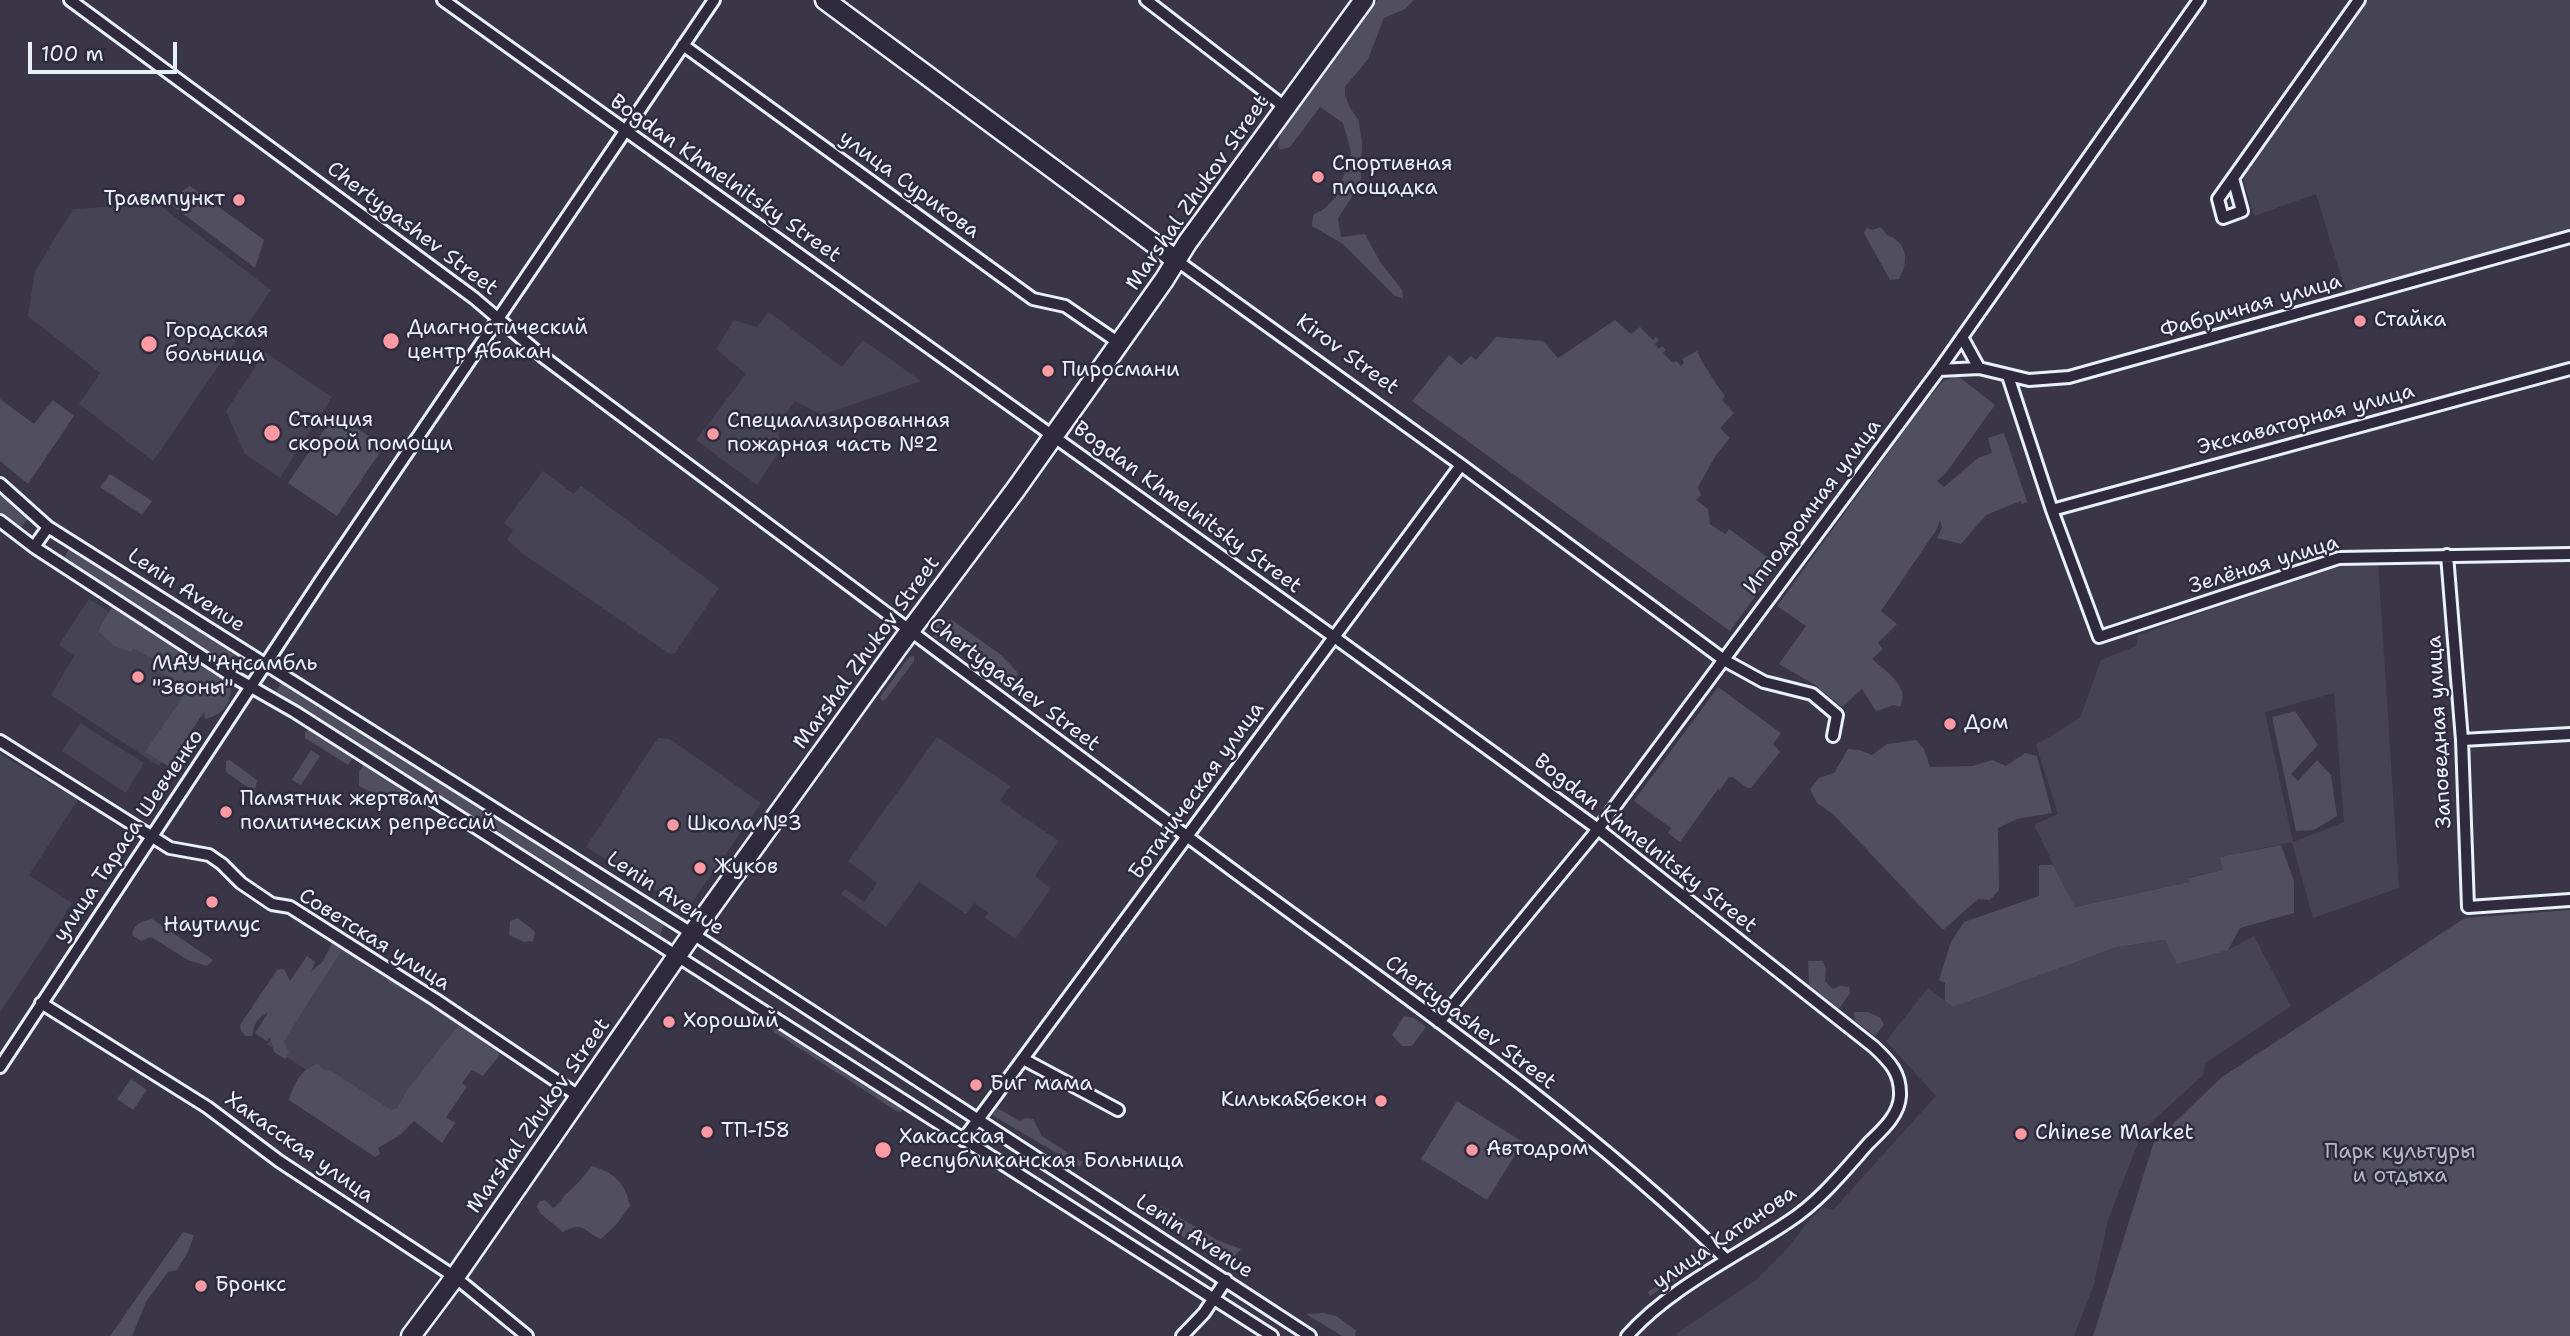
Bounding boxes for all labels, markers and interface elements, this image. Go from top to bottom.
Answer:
scale bar [32,28,180,72]
text: 100 m [41,40,104,68]
street label: Bogdan Khmelnitsky Street [605,89,845,269]
street label: Marshal Zhukov Street [1121,91,1275,295]
street label: улица Сурикова [834,125,984,245]
place label: Спортивная площадка [1332,152,1452,202]
street label: Chertygashev Street [322,156,502,302]
marker: Спортивная площадка [1310,169,1326,185]
place label: Травмпункт [103,187,225,213]
marker: Травмпункт [231,192,247,208]
street label: Фабричная улица [2157,269,2345,345]
place label: Стайка [2374,308,2446,334]
street label: Kirov Street [1291,309,1403,401]
marker: Стайка [2352,313,2368,329]
place label: Диагностический центр Абакан [407,316,588,366]
place label: Городская больница [165,319,269,369]
marker: Диагностический центр Абакан [381,331,401,351]
marker: Городская больница [139,334,159,354]
place label: Пиросмани [1062,358,1180,384]
marker: Пиросмани [1040,363,1056,379]
street label: Экскаваторная улица [2195,379,2417,461]
place label: Станция скорой помощи [288,408,453,458]
place label: Специализированная пожарная часть №2 [727,409,950,459]
street label: Ипподромная улица [1739,415,1887,599]
street label: Bogdan Khmelnitsky Street [1068,417,1306,599]
marker: Станция скорой помощи [262,423,282,443]
marker: Специализированная пожарная часть №2 [705,426,721,442]
street label: Зелёная улица [2186,530,2342,600]
street label: Lenin Avenue [122,544,250,638]
street label: Marshal Zhukov Street [788,552,946,754]
street label: Chertygashev Street [924,612,1104,758]
street label: Заповедная улица [2422,635,2458,829]
place label: МАУ "Ансамбль "Звоны" [152,652,317,702]
marker: МАУ "Ансамбль "Звоны" [130,669,146,685]
street label: Ботаническая улица [1124,697,1270,885]
place label: Дом [1964,711,2008,737]
marker: Дом [1942,716,1958,732]
street label: улица Тараса Шевченко [48,725,210,947]
street label: Bogdan Khmelnitsky Street [1528,749,1762,939]
place label: Памятник жертвам политических репрессий [240,787,495,837]
marker: Памятник жертвам политических репрессий [218,804,234,820]
place label: Школа №3 [687,812,802,838]
marker: Школа №3 [665,817,681,833]
street label: Lenin Avenue [601,847,729,941]
place label: Жуков [714,855,778,881]
marker: Жуков [692,860,708,876]
street label: Советская улица [294,883,454,997]
marker: Наутилус [204,894,220,910]
place label: Наутилус [163,913,261,939]
street label: Chertygashev Street [1380,950,1560,1096]
place label: Хороший [683,1009,779,1035]
street label: Marshal Zhukov Street [462,1014,616,1218]
marker: Хороший [661,1014,677,1030]
place label: Биг мама [990,1072,1093,1098]
marker: Биг мама [968,1077,984,1093]
street label: Хакасская улица [220,1087,378,1209]
place label: Килька&бекон [1221,1088,1367,1114]
marker: Килька&бекон [1373,1093,1389,1109]
place label: ТП-158 [721,1119,790,1145]
place label: Chinese Market [2035,1121,2194,1147]
marker: ТП-158 [699,1124,715,1140]
place label: Хакасская Республиканская Больница [899,1125,1184,1175]
marker: Chinese Market [2013,1126,2029,1142]
place label: Автодром [1486,1137,1588,1163]
marker: Хакасская Республиканская Больница [873,1140,893,1160]
park label: Парк культуры и отдыха [2325,1140,2475,1190]
marker: Автодром [1464,1142,1480,1158]
street label: улица Катанова [1648,1181,1802,1295]
street label: Lenin Avenue [1130,1190,1258,1284]
place label: Бронкс [215,1273,287,1299]
marker: Бронкс [193,1278,209,1294]

